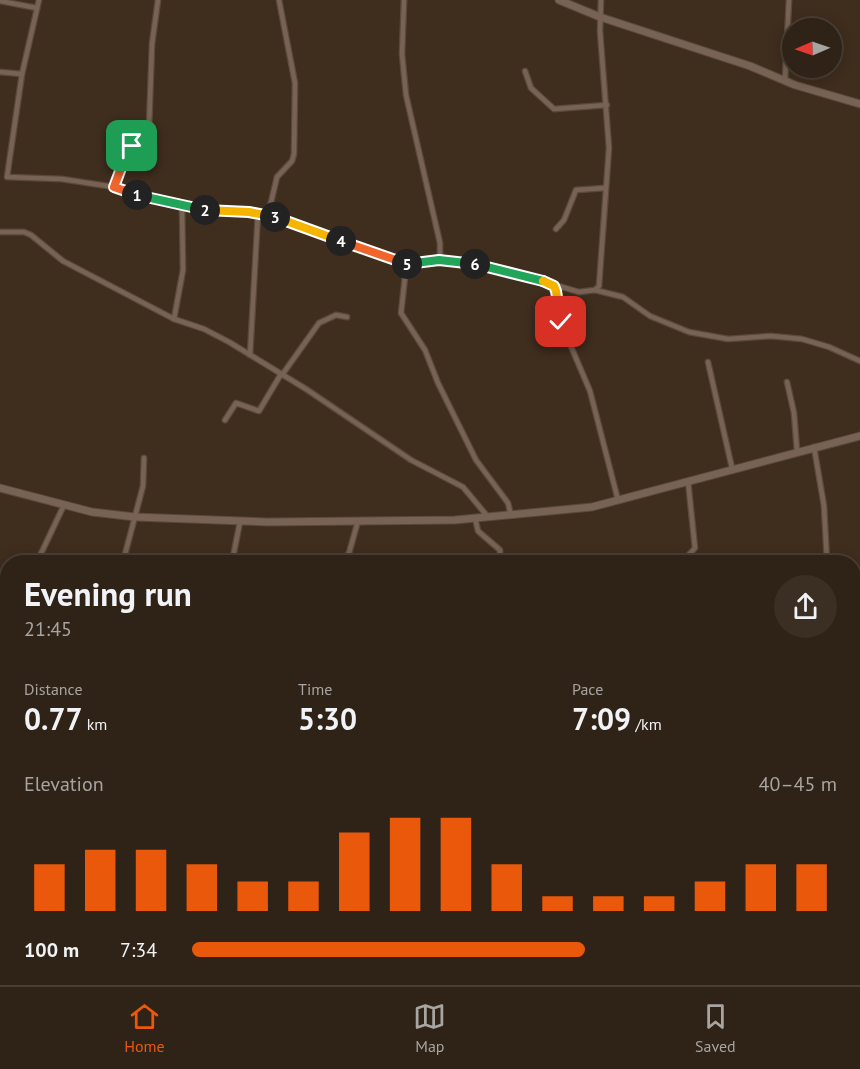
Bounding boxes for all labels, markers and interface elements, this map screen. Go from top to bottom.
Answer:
north arrow [782,18,842,78]
map controls [782,18,842,78]
pin [106,120,157,171]
icon: arrive [115,129,148,162]
pin: 1 [122,180,152,210]
text: 1 [132,185,142,205]
pin: 2 [190,195,220,225]
text: 2 [200,200,210,220]
pin: 3 [260,202,290,232]
text: 3 [270,207,280,227]
pin: 4 [326,226,356,256]
text: 4 [336,231,346,251]
pin: 5 [392,249,422,279]
pin: 6 [460,249,490,279]
text: 5 [402,254,412,274]
text: 6 [470,254,480,274]
pin [535,296,586,347]
icon: check [544,305,577,338]
text: Evening run [24,572,192,615]
button: share [774,575,837,638]
text: 21:45 [24,616,72,642]
text: Distance [24,679,83,699]
text: Time [298,679,332,699]
text: Pace [572,679,603,699]
text: 0.77 [24,699,82,738]
text: 5:30 [298,699,357,738]
text: 7:09 [572,699,631,738]
text: km [82,714,107,734]
text: /km [631,714,662,734]
text: Elevation [24,771,104,797]
text: 40–45 m [759,771,837,797]
text: 100 m [24,937,79,963]
text: 7:34 [120,937,157,963]
tab: Home [124,1000,165,1056]
tab: Map [413,1000,446,1056]
tab: Saved [695,1000,736,1056]

